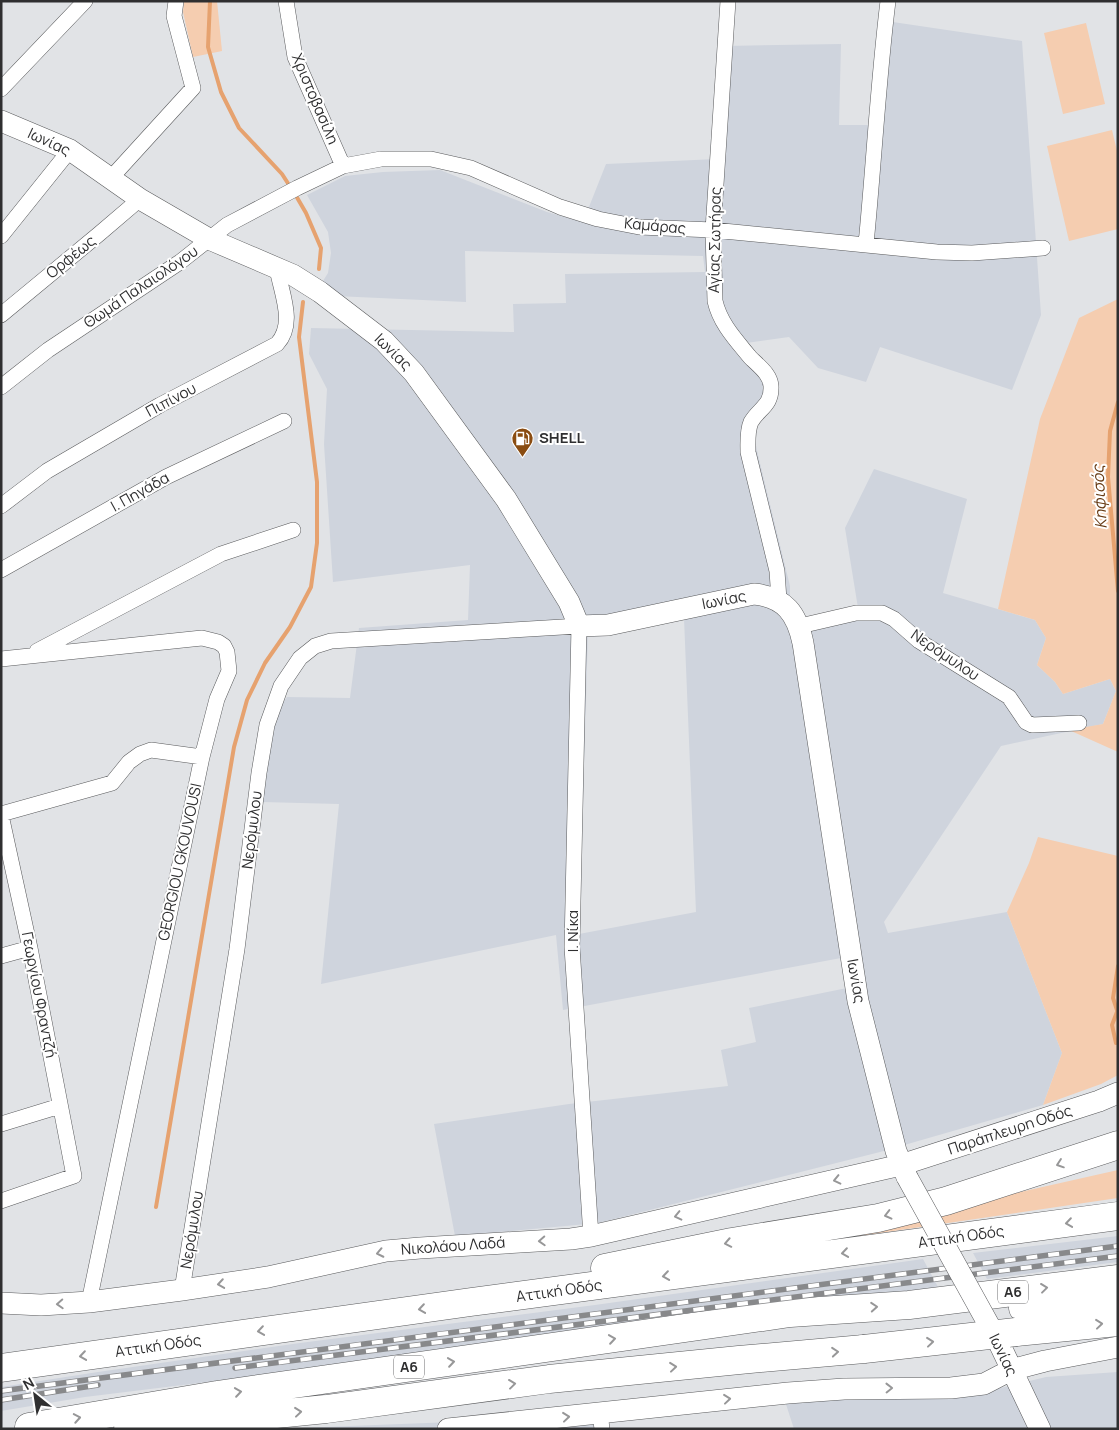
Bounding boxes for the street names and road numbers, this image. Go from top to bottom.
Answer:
street label: Χριστοβασίλη [287,50,344,148]
street label: Ιωνίας [24,123,74,161]
street label: Αγίας Σωτήρας [703,187,726,293]
street label: Καμάρας [623,212,687,239]
street label: Ορφέως [42,230,100,283]
street label: Θωμά Παλαιολόγου [79,240,202,333]
street label: Ιωνίας [370,329,417,375]
street label: Πιπίνου [142,377,200,422]
street label: Ι. Πηγάδα [107,467,173,516]
street label: Ιωνίας [700,585,748,614]
street label: Νερόμυλου [907,624,984,685]
street label: GEORGIOU GKOUVOUSI [153,781,206,942]
street label: Νερόμυλου [236,790,267,870]
street label: Ι. Νίκα [562,910,583,952]
street label: Γεωργίου Φραντζή [17,930,62,1060]
street label: Ιωνίας [842,957,871,1005]
street label: Παράπλευρη Οδός [945,1100,1075,1160]
street label: Νερόμυλου [175,1189,208,1270]
street label: Αττική Οδός [917,1220,1005,1253]
street label: Νικολάου Λαδά [400,1231,506,1260]
street label: Αττική Οδός [515,1274,603,1307]
road number: Α6 [998,1280,1028,1304]
street label: Αττική Οδός [114,1329,202,1362]
street label: Ιωνίας [984,1330,1023,1380]
road number: Α6 [394,1355,424,1378]

